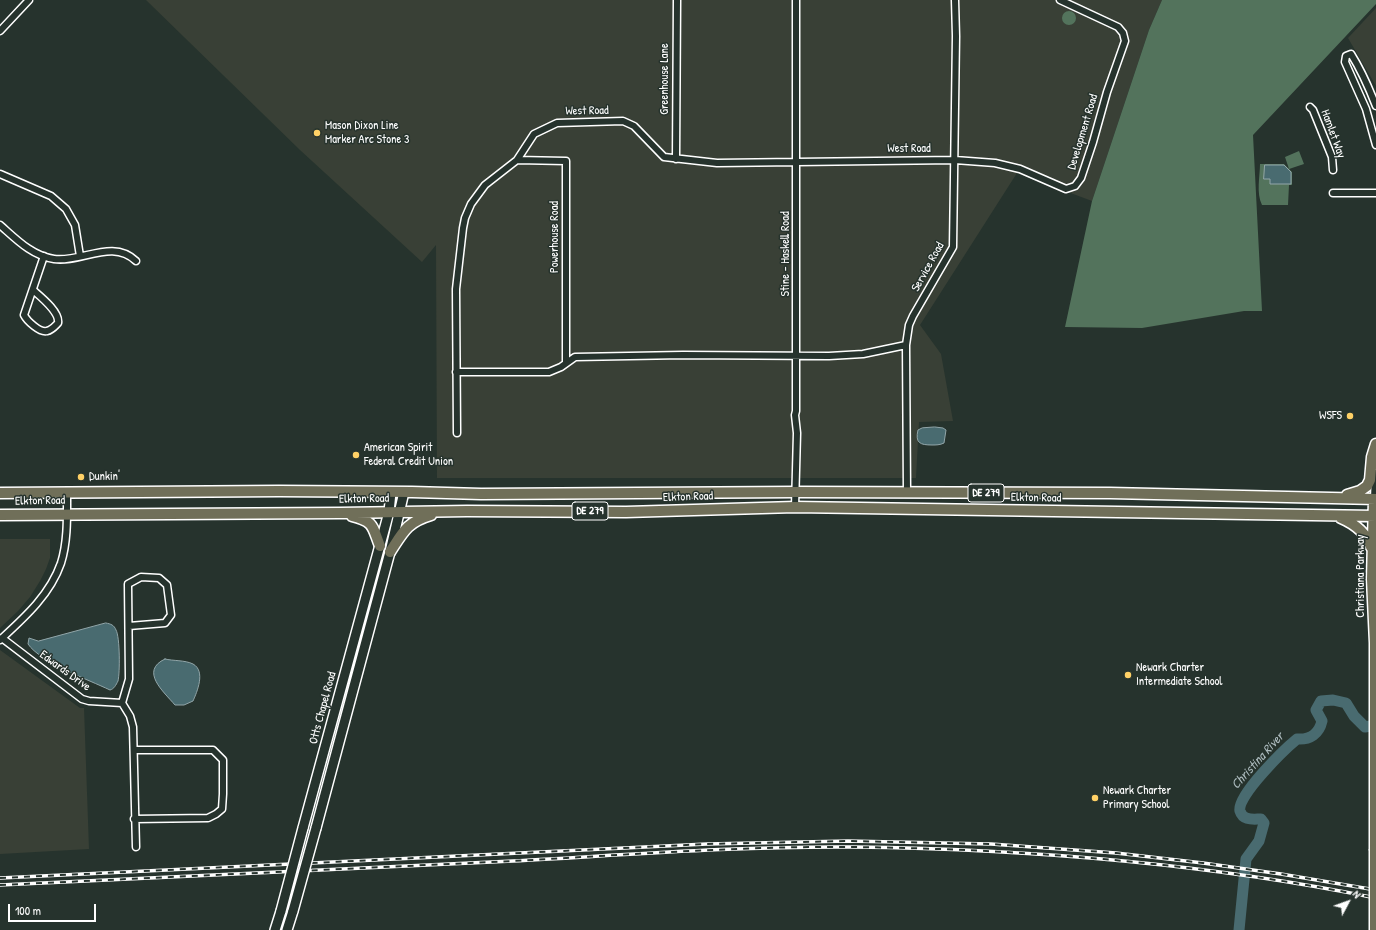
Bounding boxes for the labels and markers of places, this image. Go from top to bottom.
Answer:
place label: Mason Dixon Line Marker Arc Stone 3 [325,119,409,147]
marker: Mason Dixon Line Marker Arc Stone 3 [312,128,322,138]
place label: WSFS [1319,409,1342,423]
marker: WSFS [1345,411,1355,421]
place label: American Spirit Federal Credit Union [364,441,453,469]
marker: American Spirit Federal Credit Union [351,450,361,460]
place label: Dunkin' [89,470,120,484]
marker: Dunkin' [76,472,86,482]
place label: Newark Charter Intermediate School [1136,661,1223,689]
marker: Newark Charter Intermediate School [1123,670,1133,680]
place label: Newark Charter Primary School [1103,784,1171,812]
marker: Newark Charter Primary School [1090,793,1100,803]

